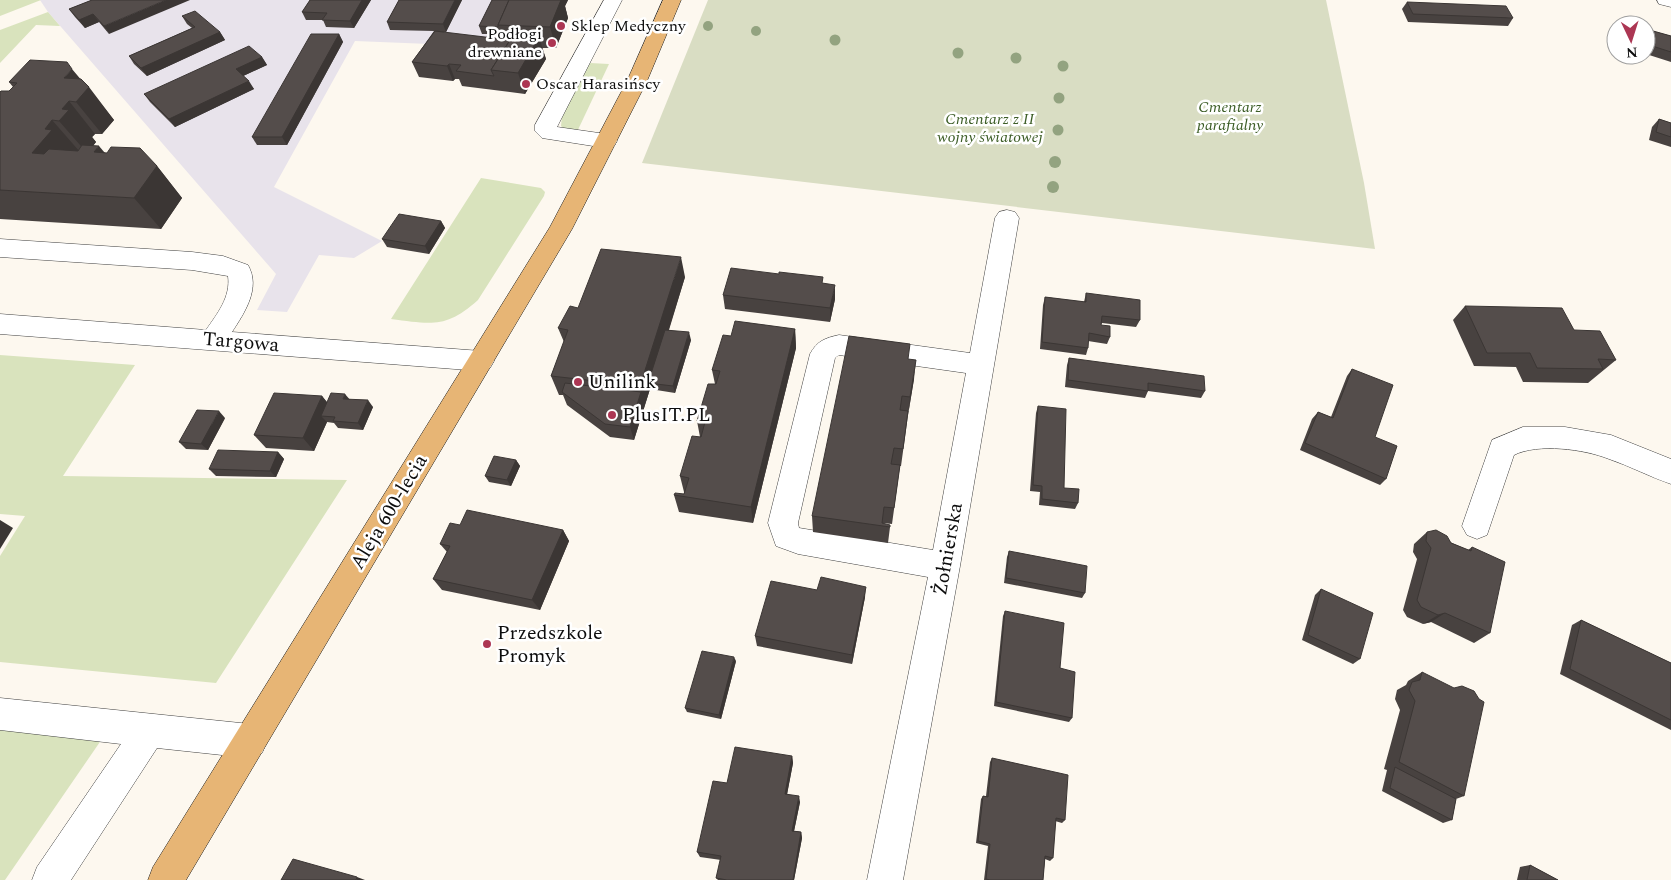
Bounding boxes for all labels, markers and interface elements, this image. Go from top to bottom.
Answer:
place label: Sklep Medyczny [571,14,687,38]
north arrow [1606,15,1656,65]
marker: Sklep Medyczny [555,20,567,32]
place label: Podłogi drewniane [468,22,542,64]
marker: Podłogi drewniane [546,37,558,49]
text: N [1625,42,1638,63]
place label: Oscar Harasińscy [536,72,662,96]
marker: Oscar Harasińscy [520,78,532,90]
park label: Cmentarz parafialny [1196,95,1263,137]
park label: Cmentarz z II wojny światowej [937,107,1044,149]
street label: Targowa [201,324,281,360]
place label: Unilink [588,367,657,397]
marker: Unilink [572,376,584,388]
place label: PlusIT.PL [622,400,711,430]
marker: PlusIT.PL [606,409,618,421]
street label: Aleja 600-lecia [343,448,435,575]
street label: Żołnierska [925,500,971,598]
place label: Przedszkole Promyk [497,618,603,671]
marker: Przedszkole Promyk [481,638,493,650]

